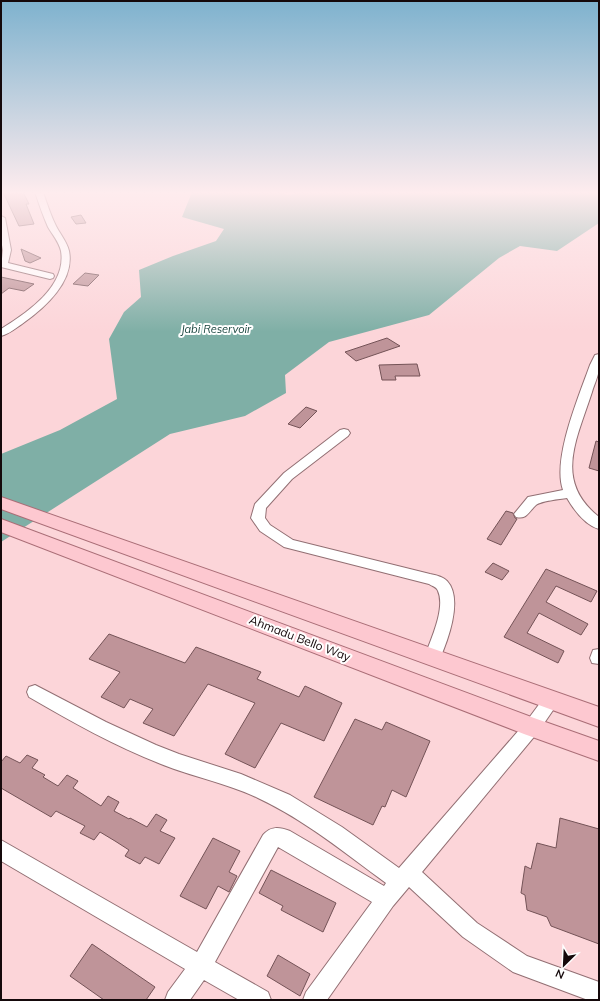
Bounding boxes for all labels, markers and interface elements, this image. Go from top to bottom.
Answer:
water label: Jabi Reservoir [180,322,252,336]
street label: Ahmadu Bello Way [247,612,353,664]
north arrow [544,945,584,985]
text: N [553,966,567,982]

